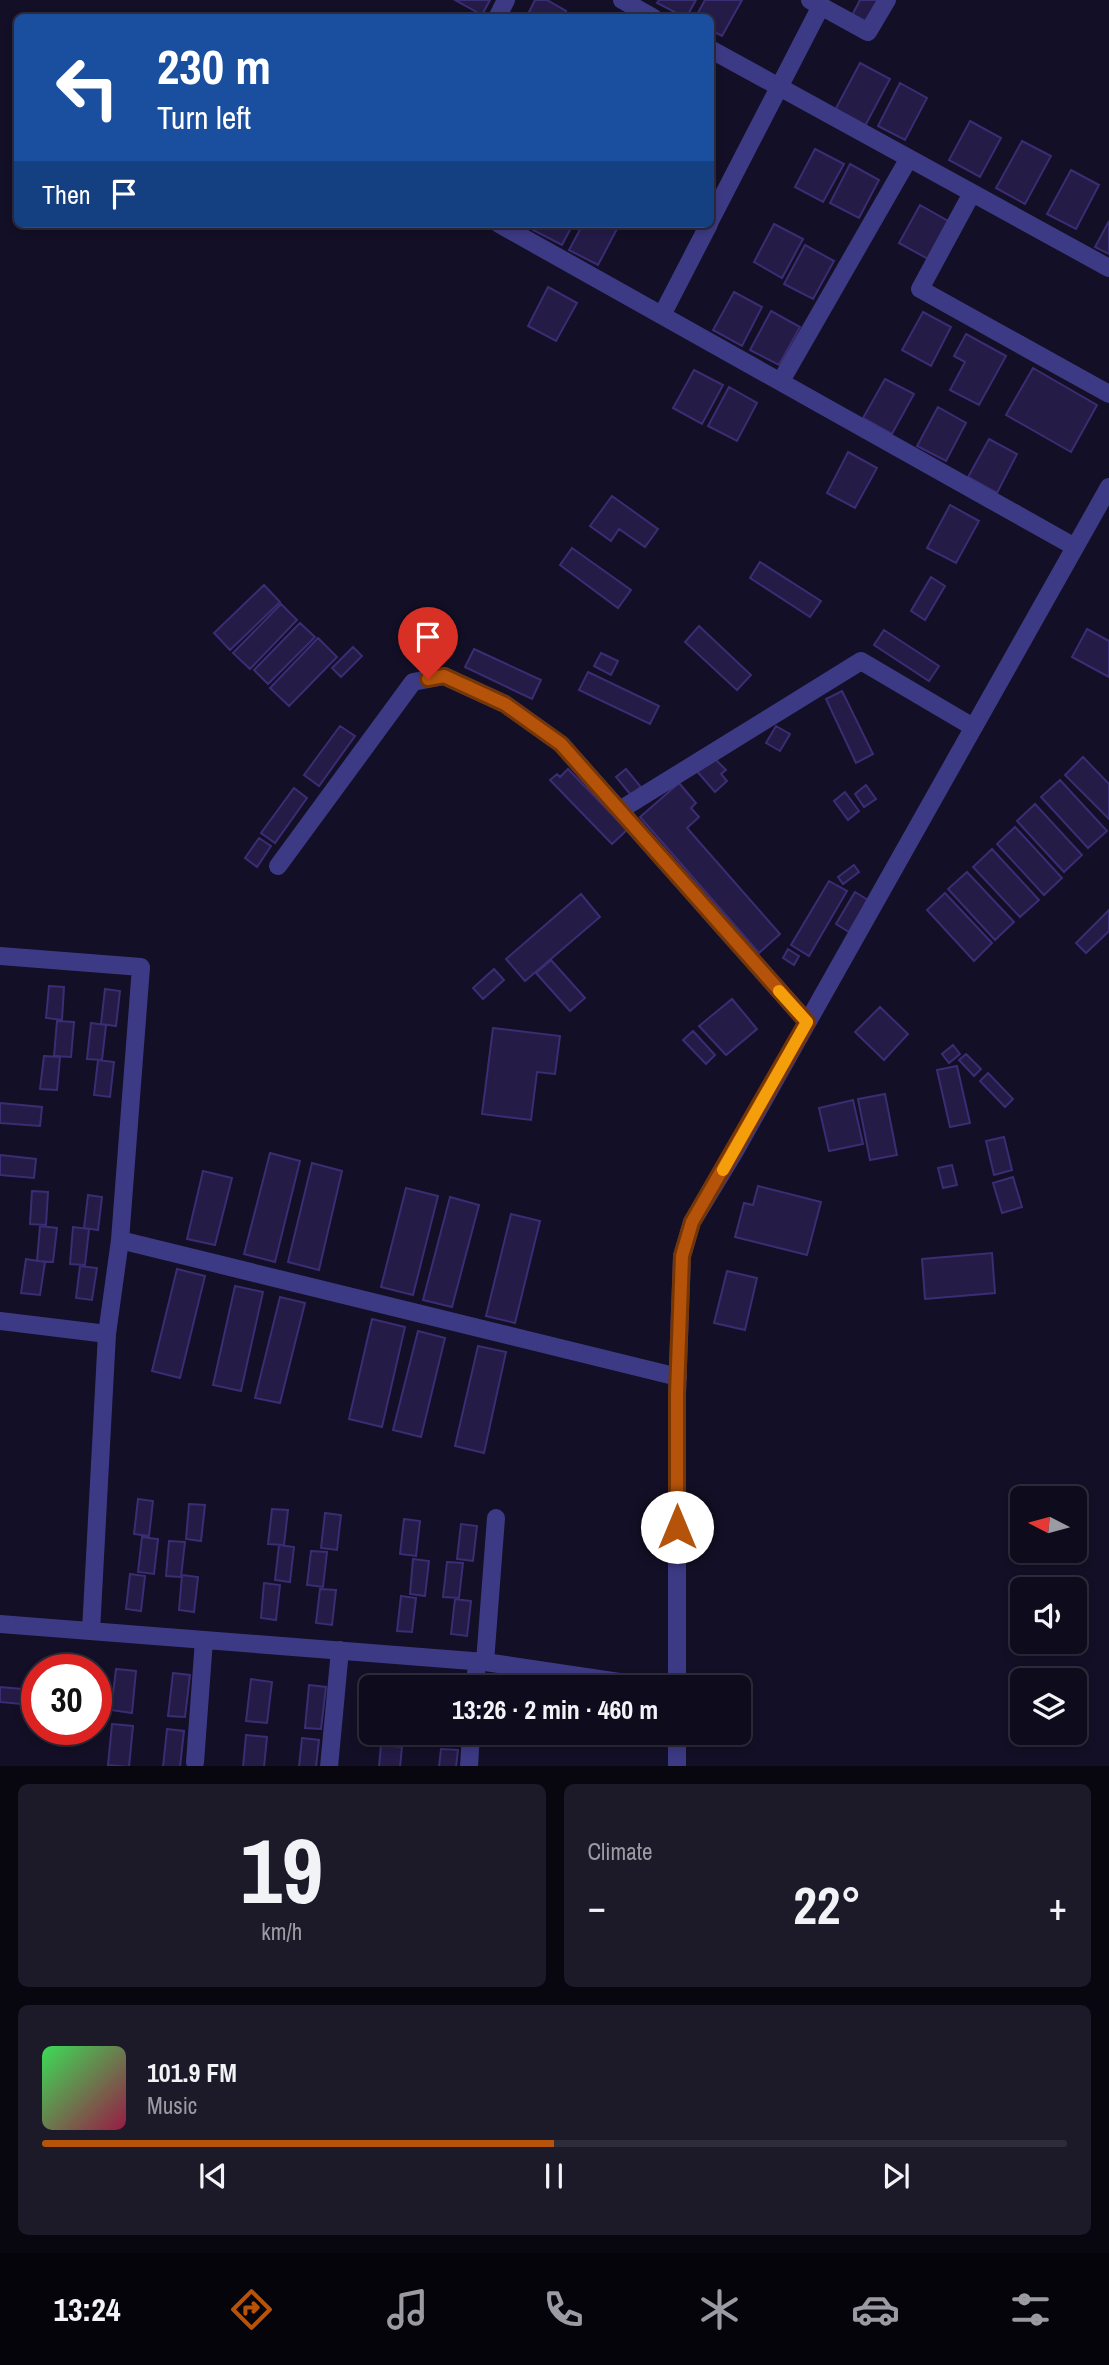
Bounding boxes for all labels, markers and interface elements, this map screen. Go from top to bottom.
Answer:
text: 230 m [157,33,271,99]
icon: left [42,42,133,133]
text: Turn left [157,96,251,139]
icon: arrive [105,175,143,213]
text: Then [42,177,91,212]
pin [398,607,458,679]
icon: arrive [409,618,447,656]
north arrow [1010,1486,1087,1563]
map controls [1010,1486,1087,1745]
position arrow [640,1490,714,1564]
button: sound [1010,1577,1087,1654]
speed limit sign: 30 [21,1654,112,1745]
button: layers [1010,1668,1087,1745]
text: 13:26 · 2 min · 460 m [452,1692,658,1727]
text: 19 [240,1809,323,1931]
text: Climate [588,1836,652,1867]
text: 22° [793,1870,861,1940]
text: − [588,1881,606,1932]
text: + [1049,1881,1067,1932]
text: km/h [261,1916,302,1947]
text: 101.9 FM [147,2055,237,2090]
text: Music [147,2090,197,2121]
icon: previous [194,2157,232,2195]
icon: pause [535,2157,573,2195]
icon: next [877,2157,915,2195]
icon: directions [227,2285,276,2334]
icon: music [383,2285,432,2334]
icon: phone [539,2285,588,2334]
icon: climate [695,2285,744,2334]
icon: car [851,2285,900,2334]
icon: filters [1006,2285,1055,2334]
text: 13:24 [53,2288,121,2331]

